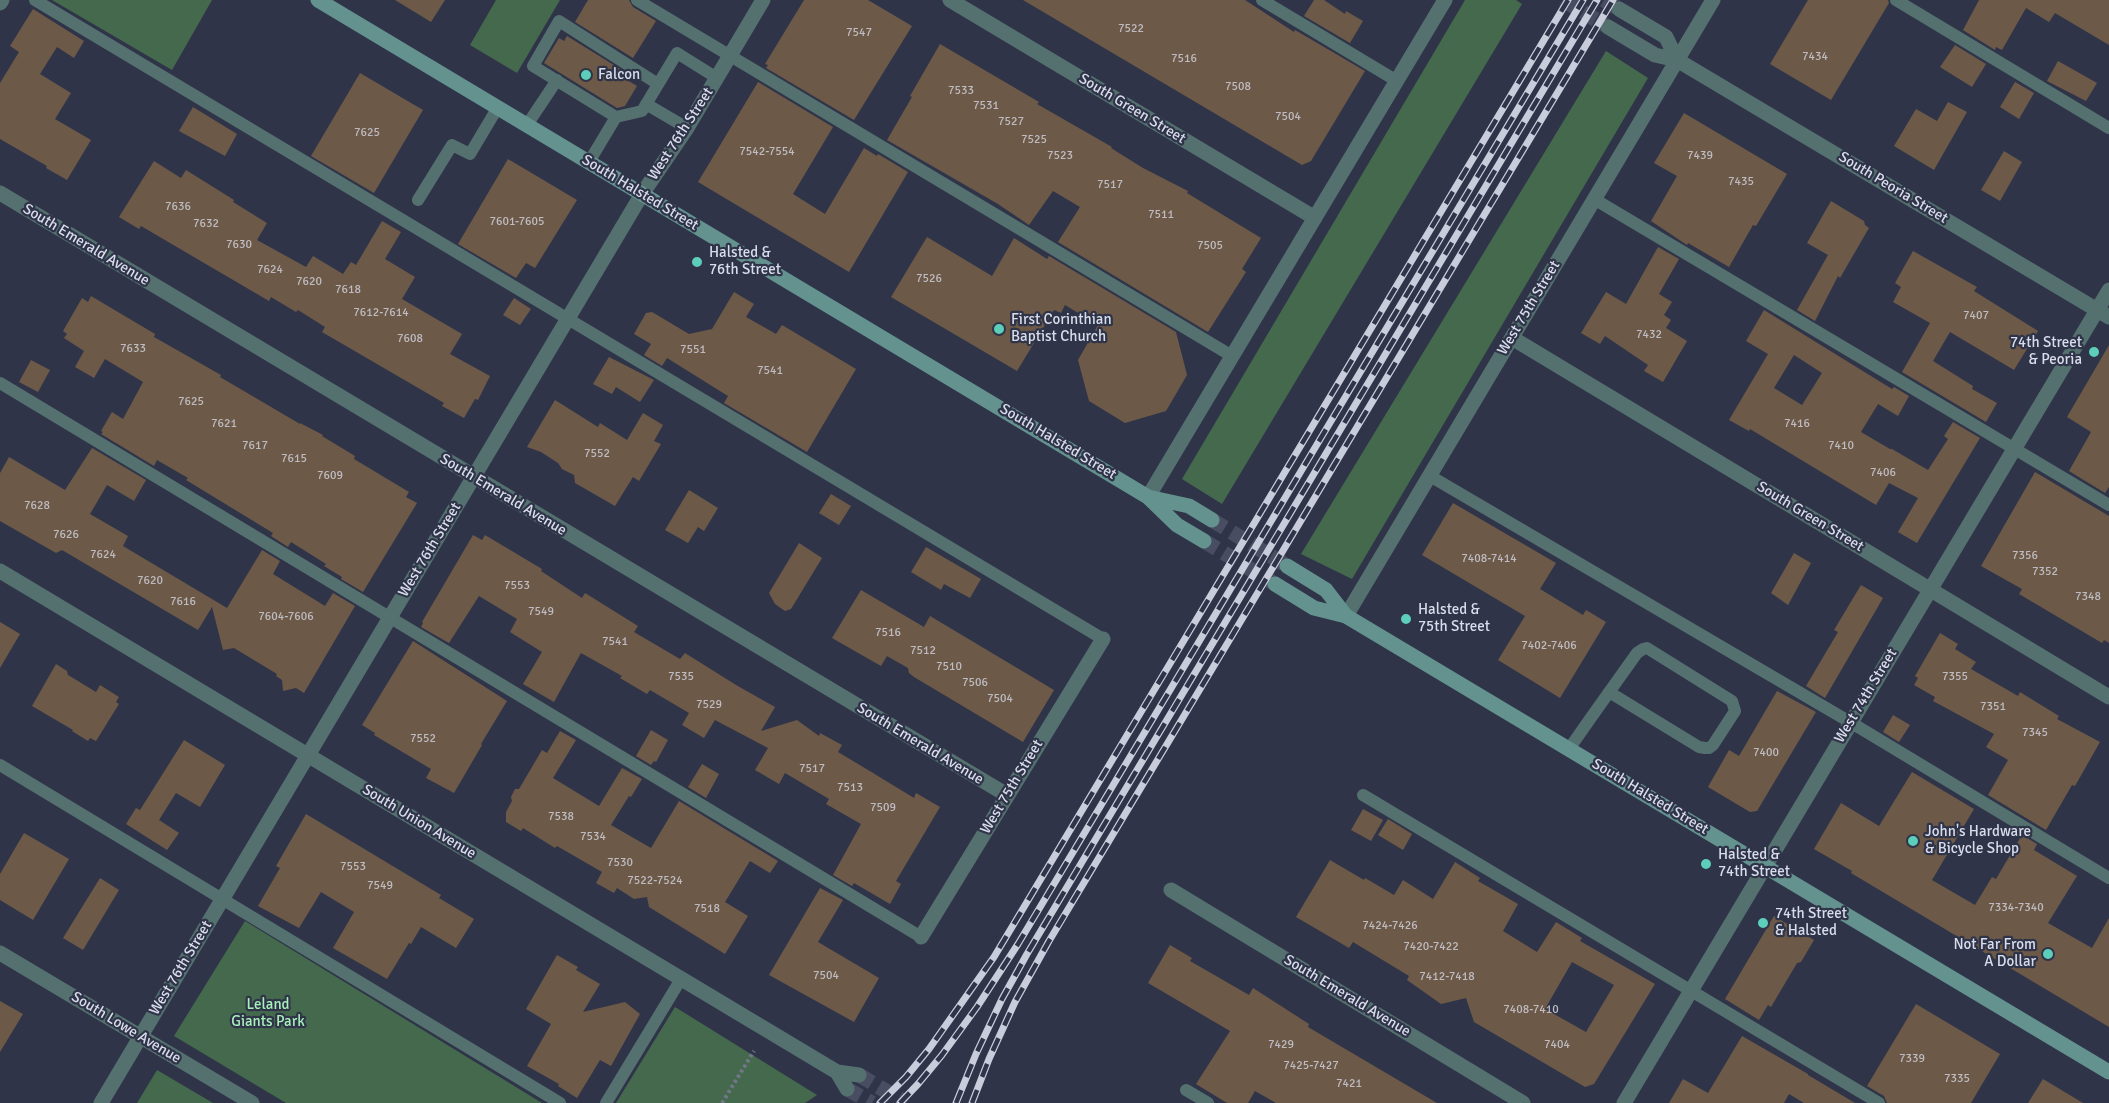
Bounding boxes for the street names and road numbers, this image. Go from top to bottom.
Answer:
street label: South Green Street [1075,70,1189,148]
street label: West 76th Street [644,84,718,184]
street label: South Peoria Street [1835,148,1951,228]
street label: South Halsted Street [578,151,702,235]
street label: South Emerald Avenue [19,200,153,290]
street label: West 75th Street [1494,258,1564,358]
street label: South Halsted Street [996,400,1120,484]
street label: South Emerald Avenue [436,450,570,540]
street label: South Green Street [1753,478,1867,556]
street label: West 76th Street [395,500,465,600]
street label: West 74th Street [1831,646,1901,746]
street label: South Emerald Avenue [853,699,987,789]
street label: West 75th Street [977,737,1047,837]
street label: South Halsted Street [1588,755,1712,839]
street label: South Union Avenue [359,781,479,863]
street label: West 76th Street [146,918,216,1018]
street label: South Emerald Avenue [1280,951,1414,1041]
street label: South Lowe Avenue [68,988,184,1068]

